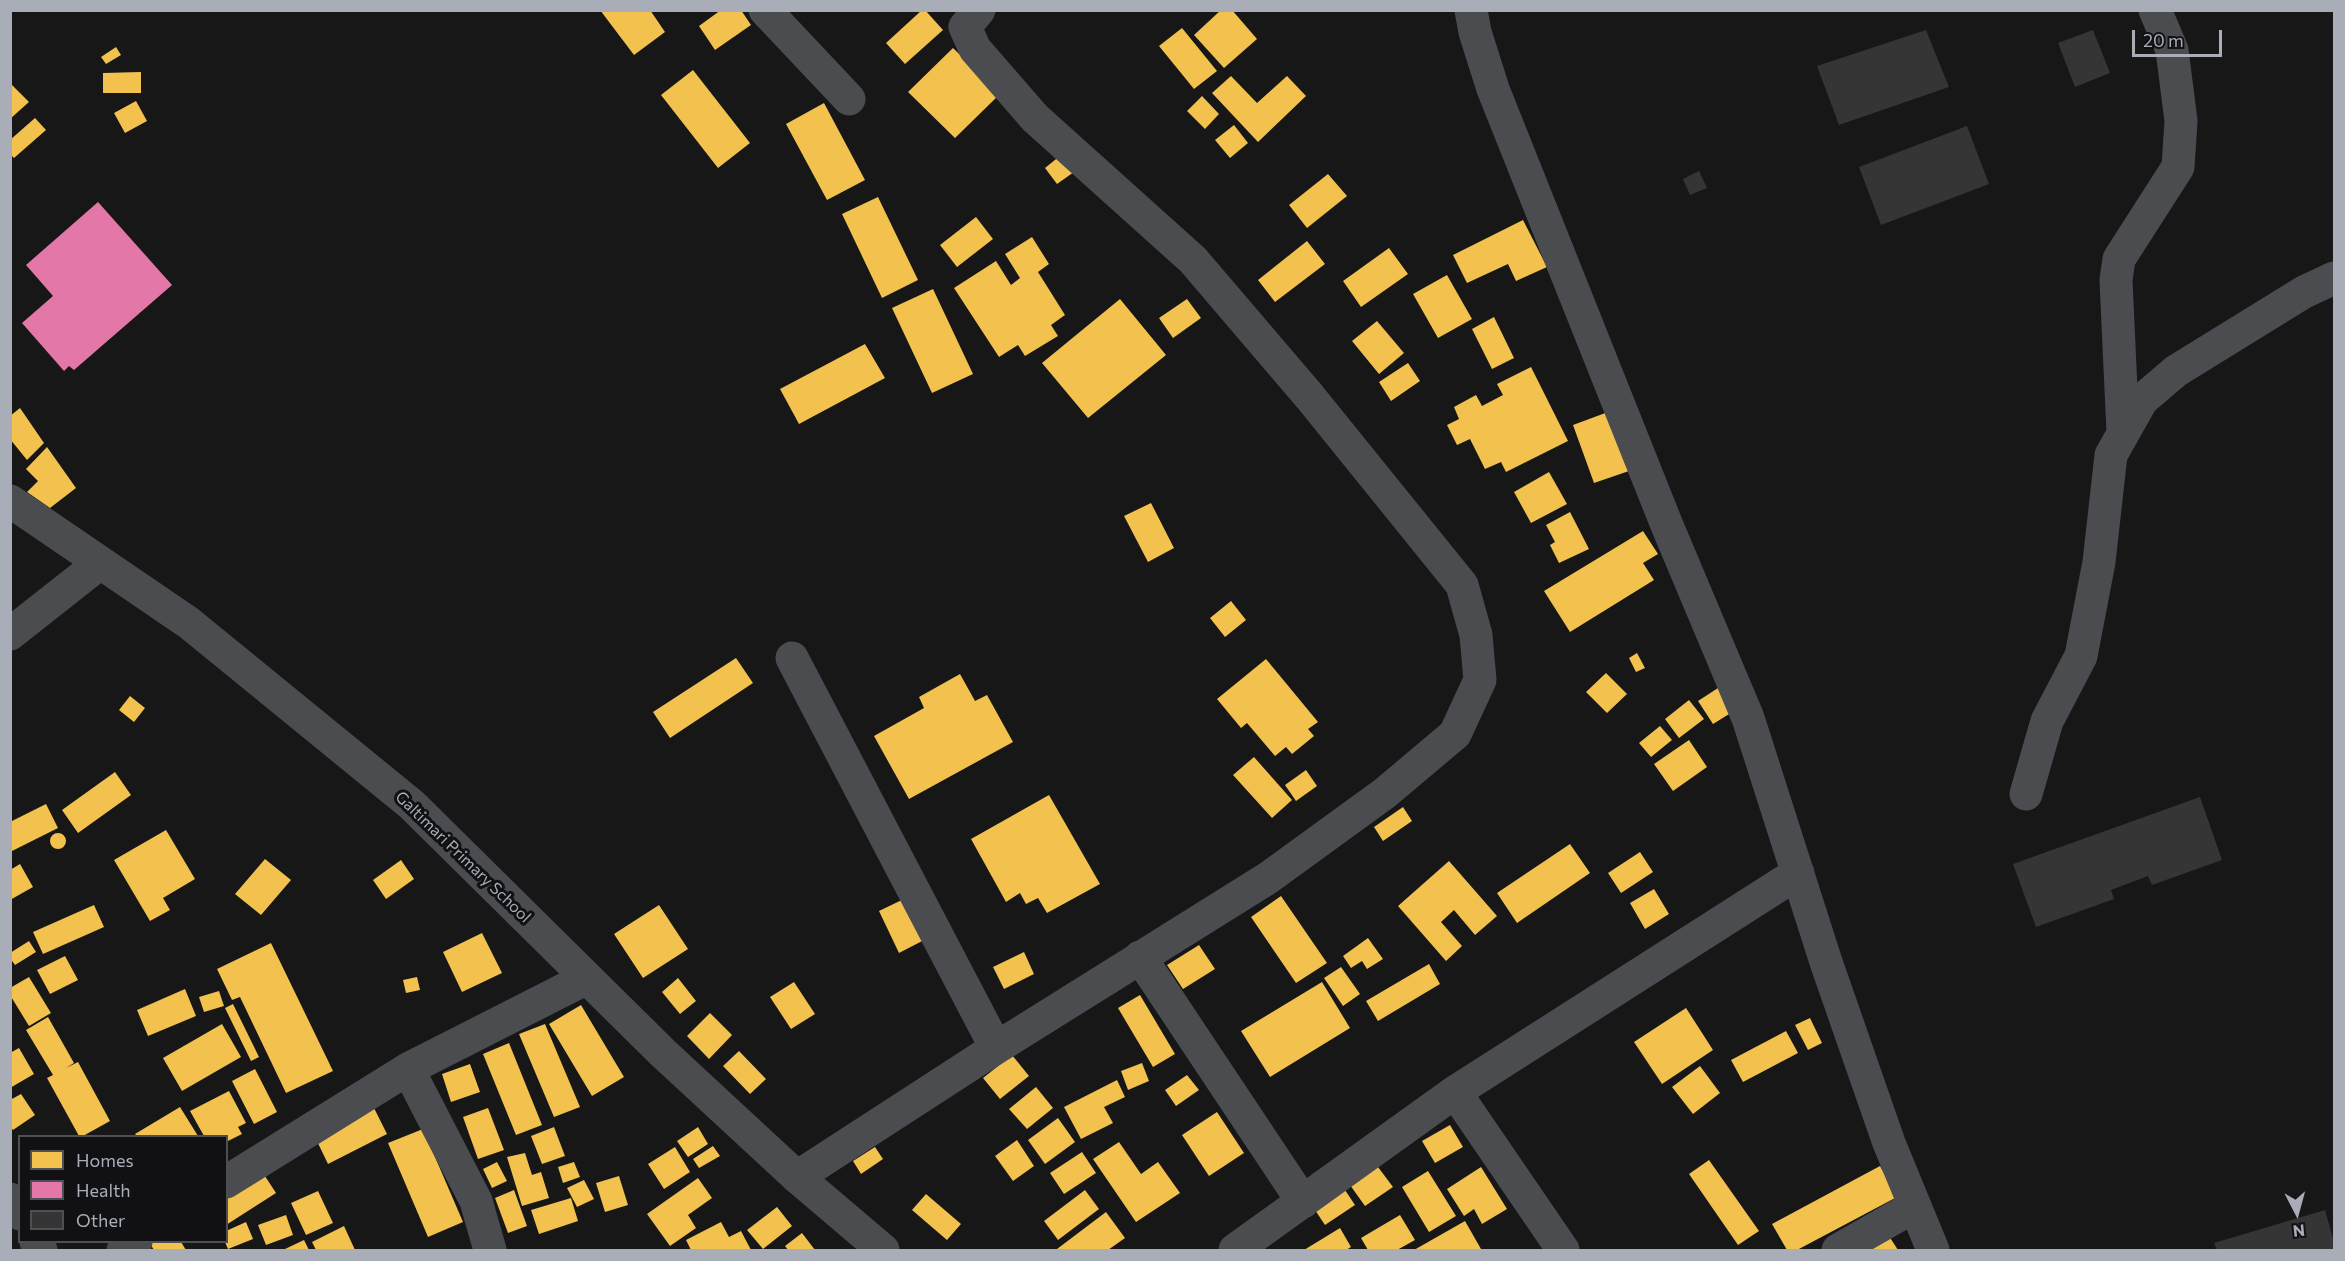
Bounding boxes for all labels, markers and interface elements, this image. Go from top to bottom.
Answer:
scale bar [2135,18,2225,56]
text: 20 m [2143,29,2184,51]
street label: Galtimari Primary School [391,787,535,927]
legend [18,1135,228,1243]
text: Homes [76,1149,134,1171]
text: Health [76,1179,131,1201]
north arrow [2267,1183,2327,1243]
text: Other [76,1209,125,1231]
text: N [2292,1221,2306,1241]

